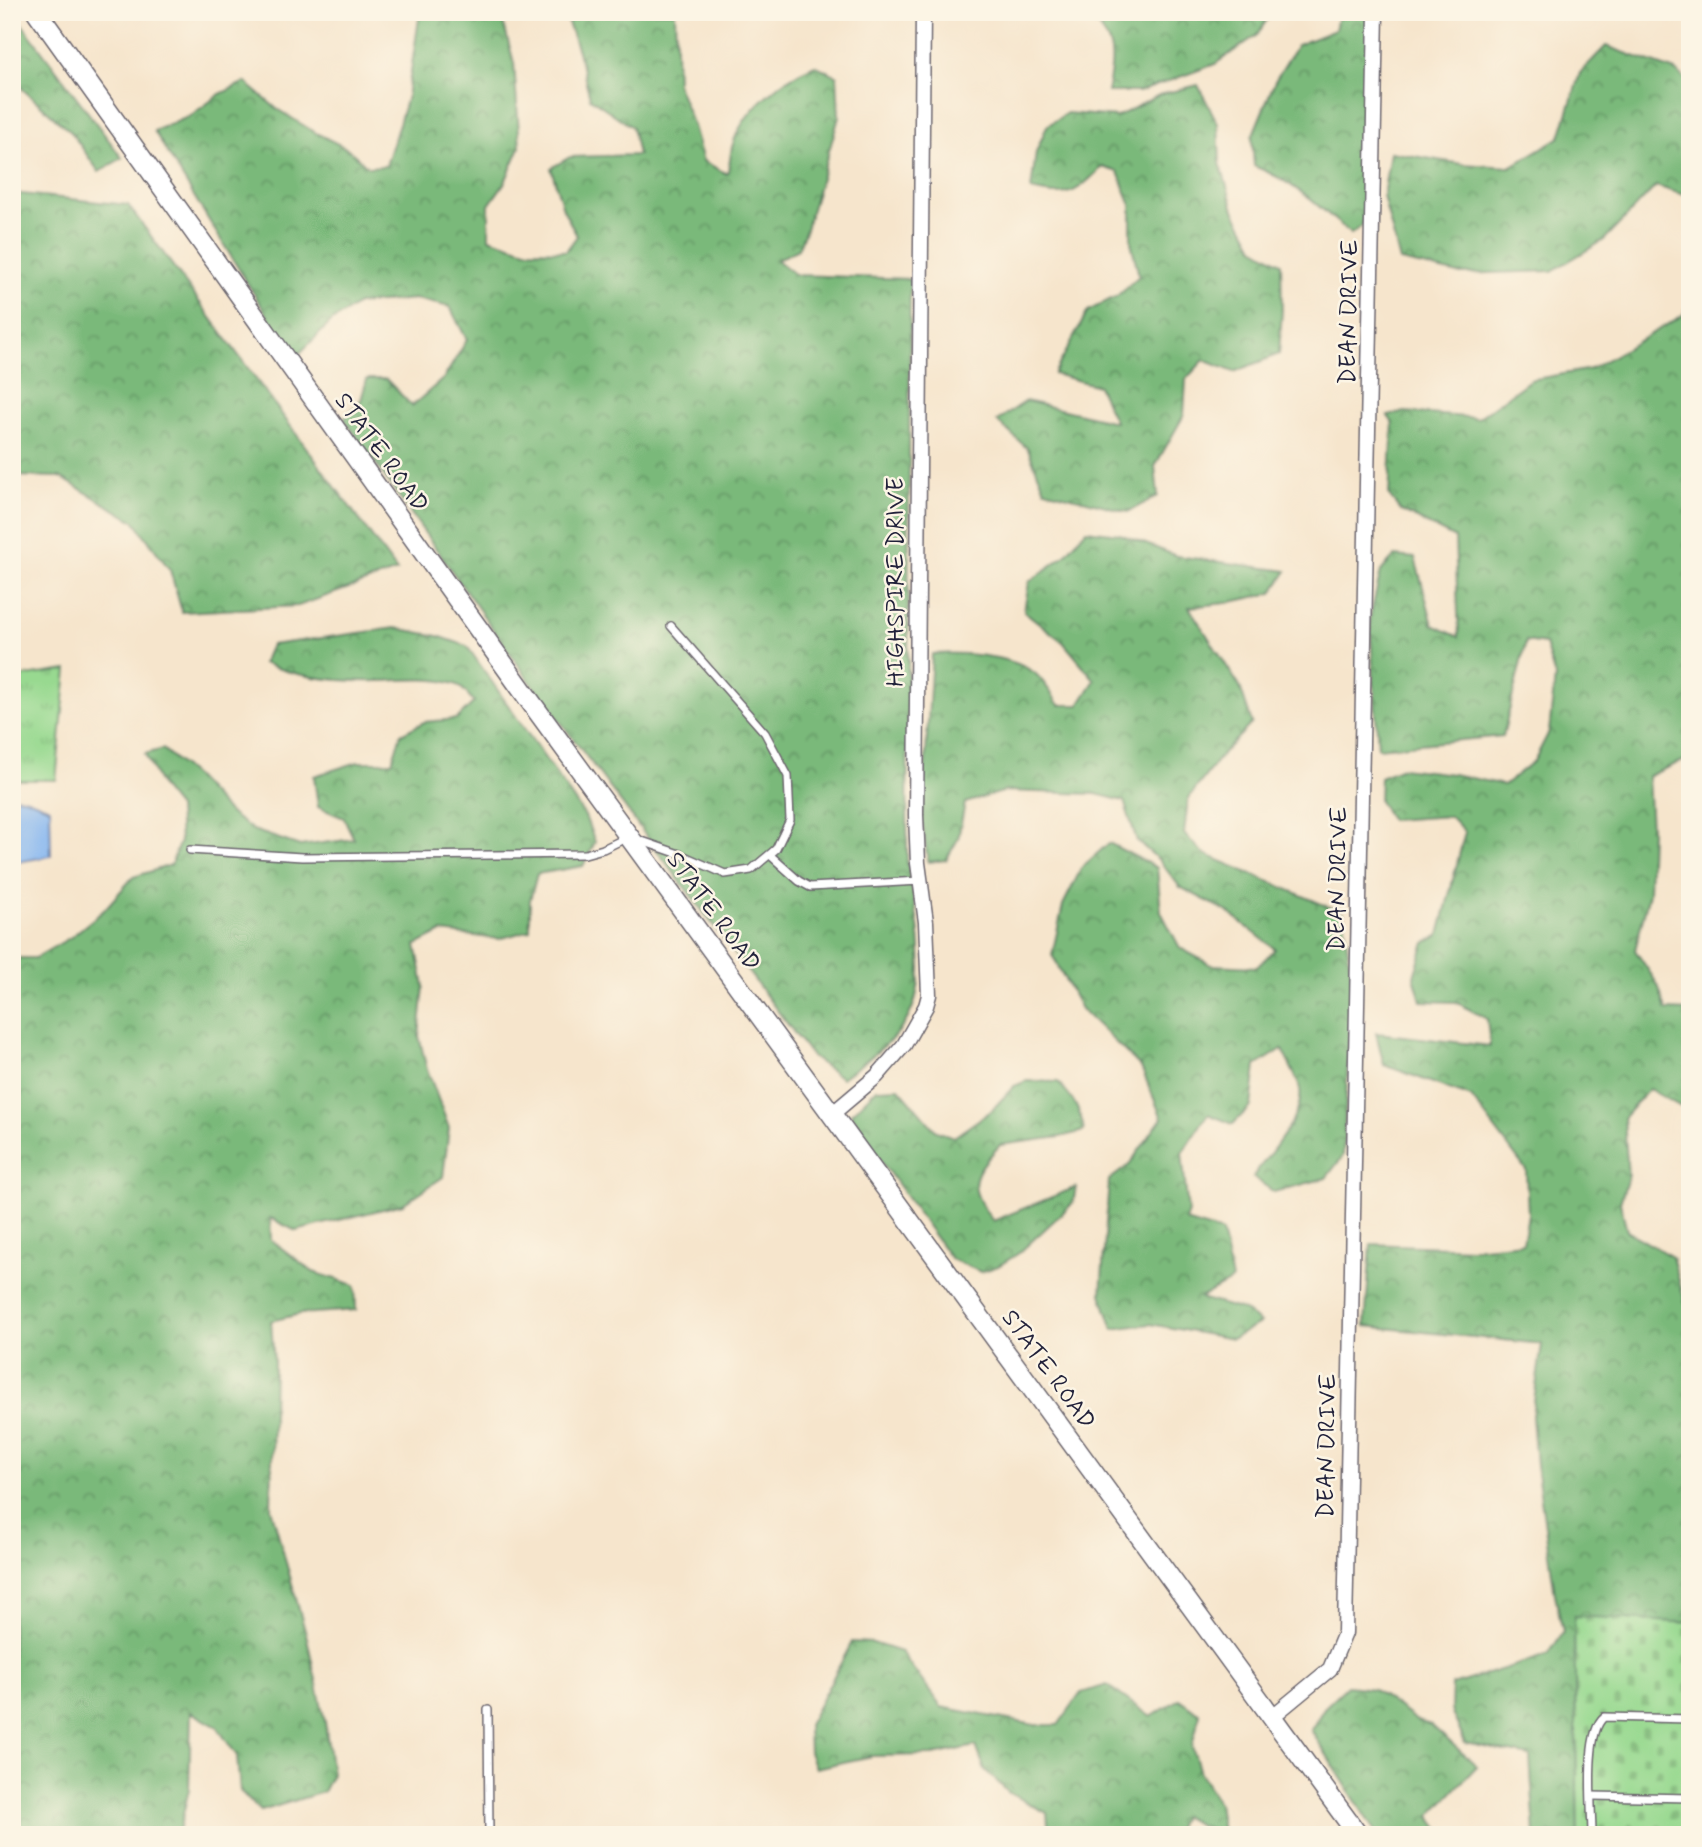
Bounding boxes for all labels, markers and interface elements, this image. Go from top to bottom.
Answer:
street label: DEAN DRIVE [1333,239,1366,385]
street label: STATE ROAD [327,387,435,519]
street label: HIGHSPIRE DRIVE [881,477,912,687]
street label: DEAN DRIVE [1322,806,1355,952]
street label: STATE ROAD [659,846,767,978]
street label: STATE ROAD [994,1304,1102,1436]
street label: DEAN DRIVE [1311,1373,1344,1519]

